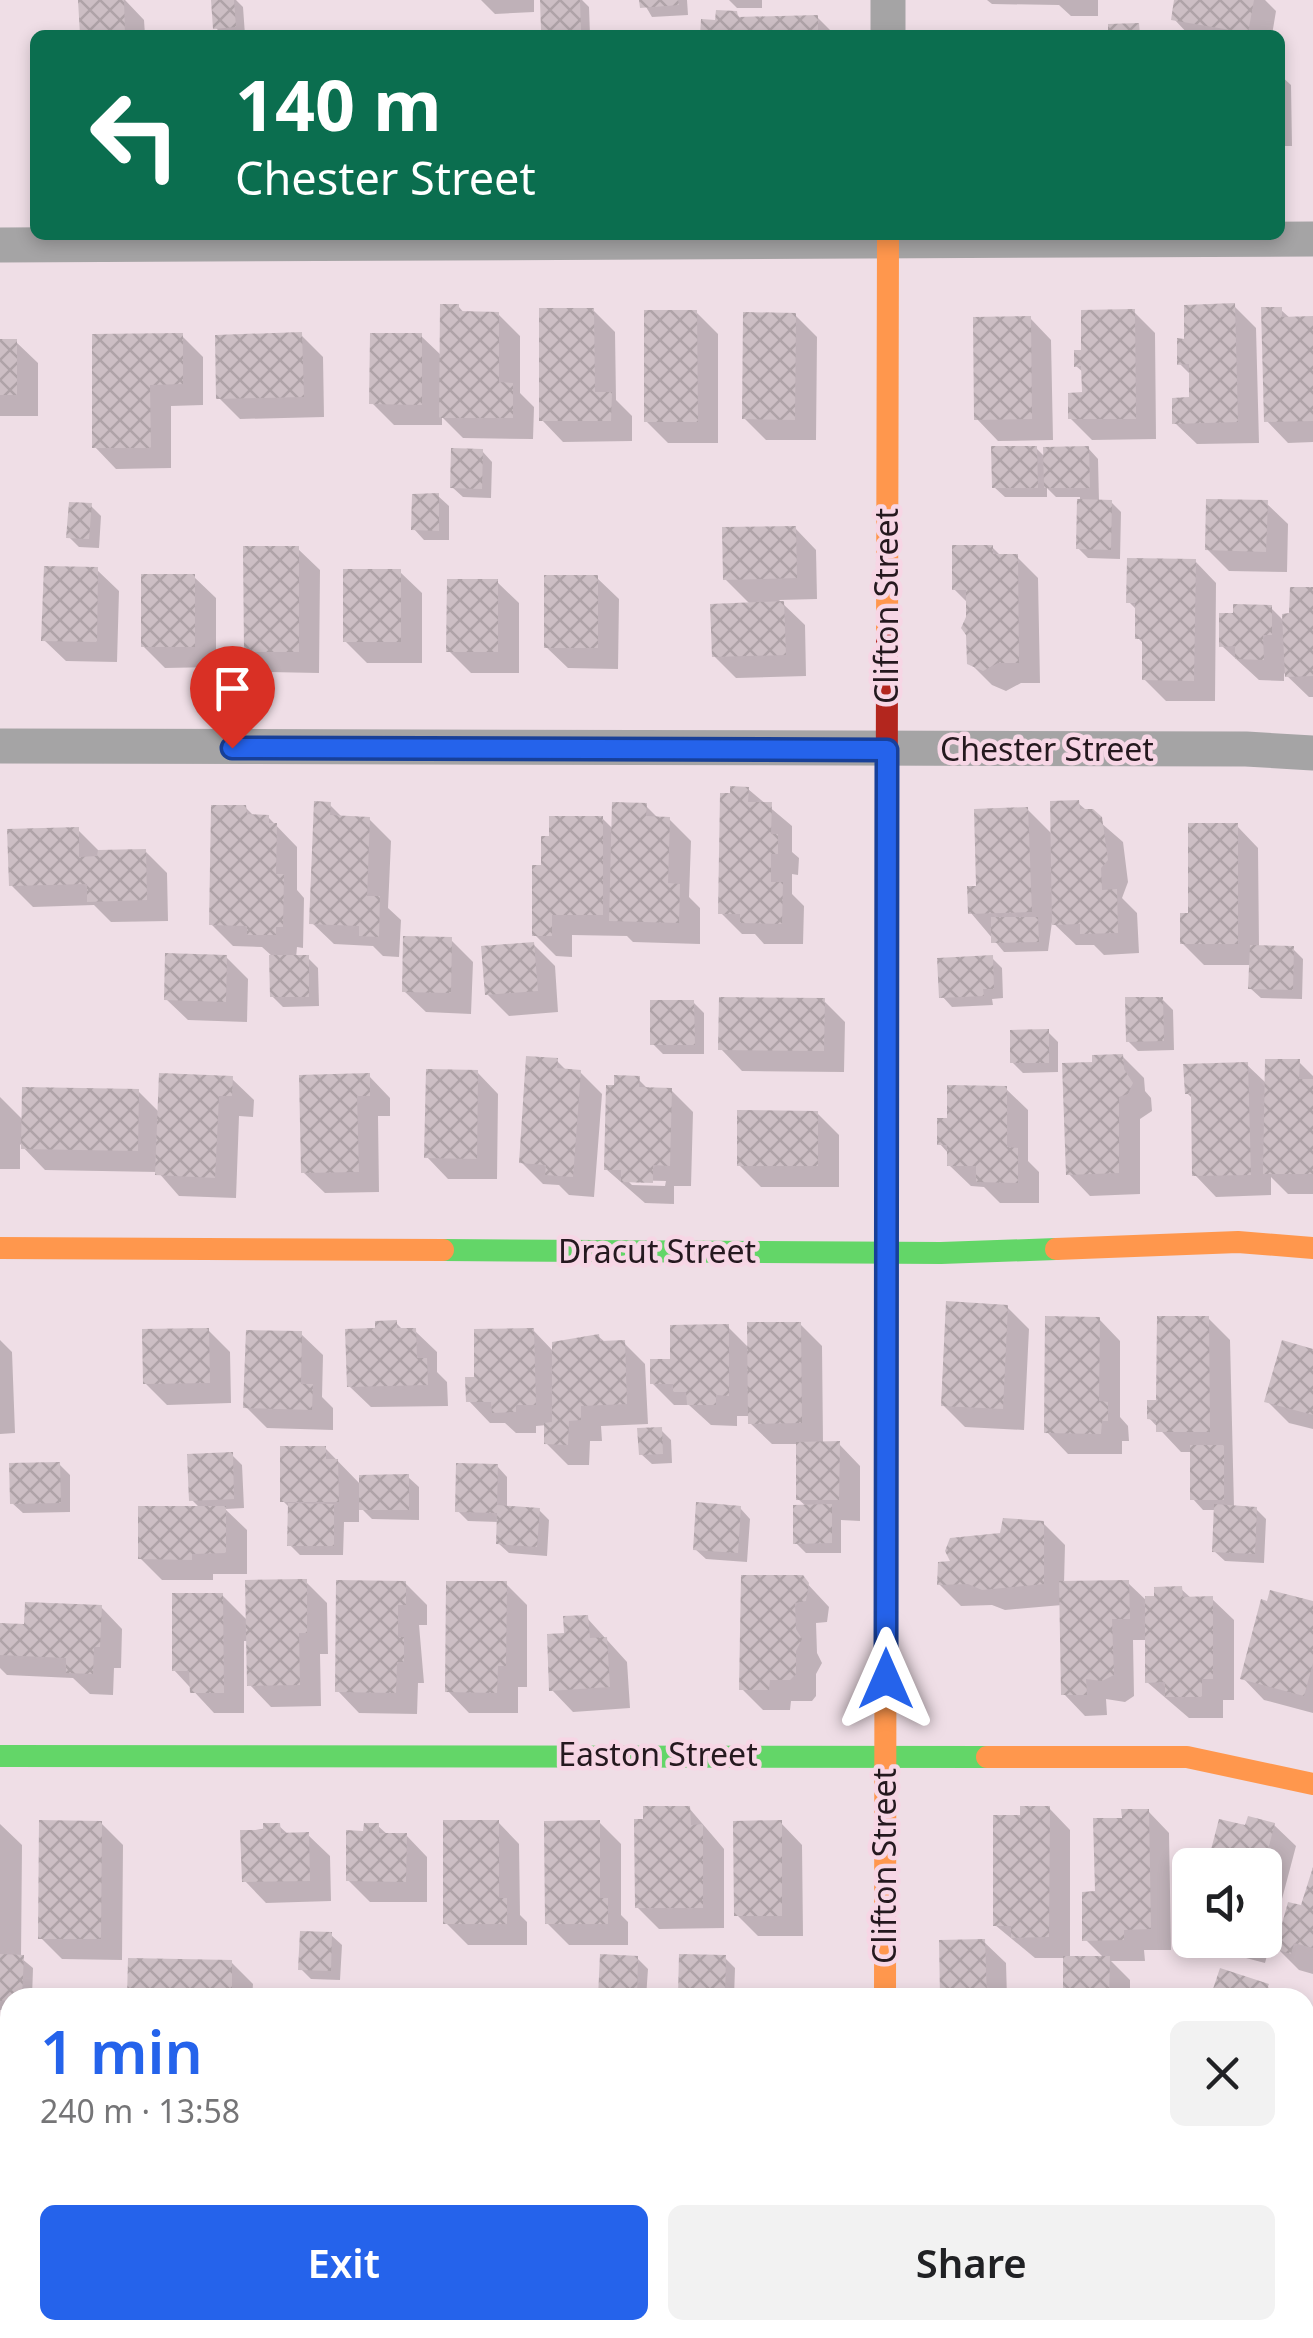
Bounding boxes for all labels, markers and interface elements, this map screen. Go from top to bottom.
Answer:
text: 140 m [235,56,442,152]
icon: left [70,70,200,200]
text: Chester Street [235,147,536,208]
street label: Clifton Street [864,508,907,704]
pin [190,646,275,749]
icon: arrive [205,661,260,716]
street label: Chester Street [940,727,1154,770]
street label: Dracut Street [558,1229,756,1272]
position arrow [834,1627,938,1731]
street label: Easton Street [558,1732,758,1775]
street label: Clifton Street [862,1768,905,1964]
map controls [1172,1848,1282,1958]
button: sound [1172,1848,1282,1958]
text: 1 min [40,2010,203,2092]
button: close [1170,2021,1275,2126]
text: 240 m · 13:58 [40,2089,240,2132]
button: Exit [40,2205,648,2320]
button: Share [668,2205,1275,2320]

